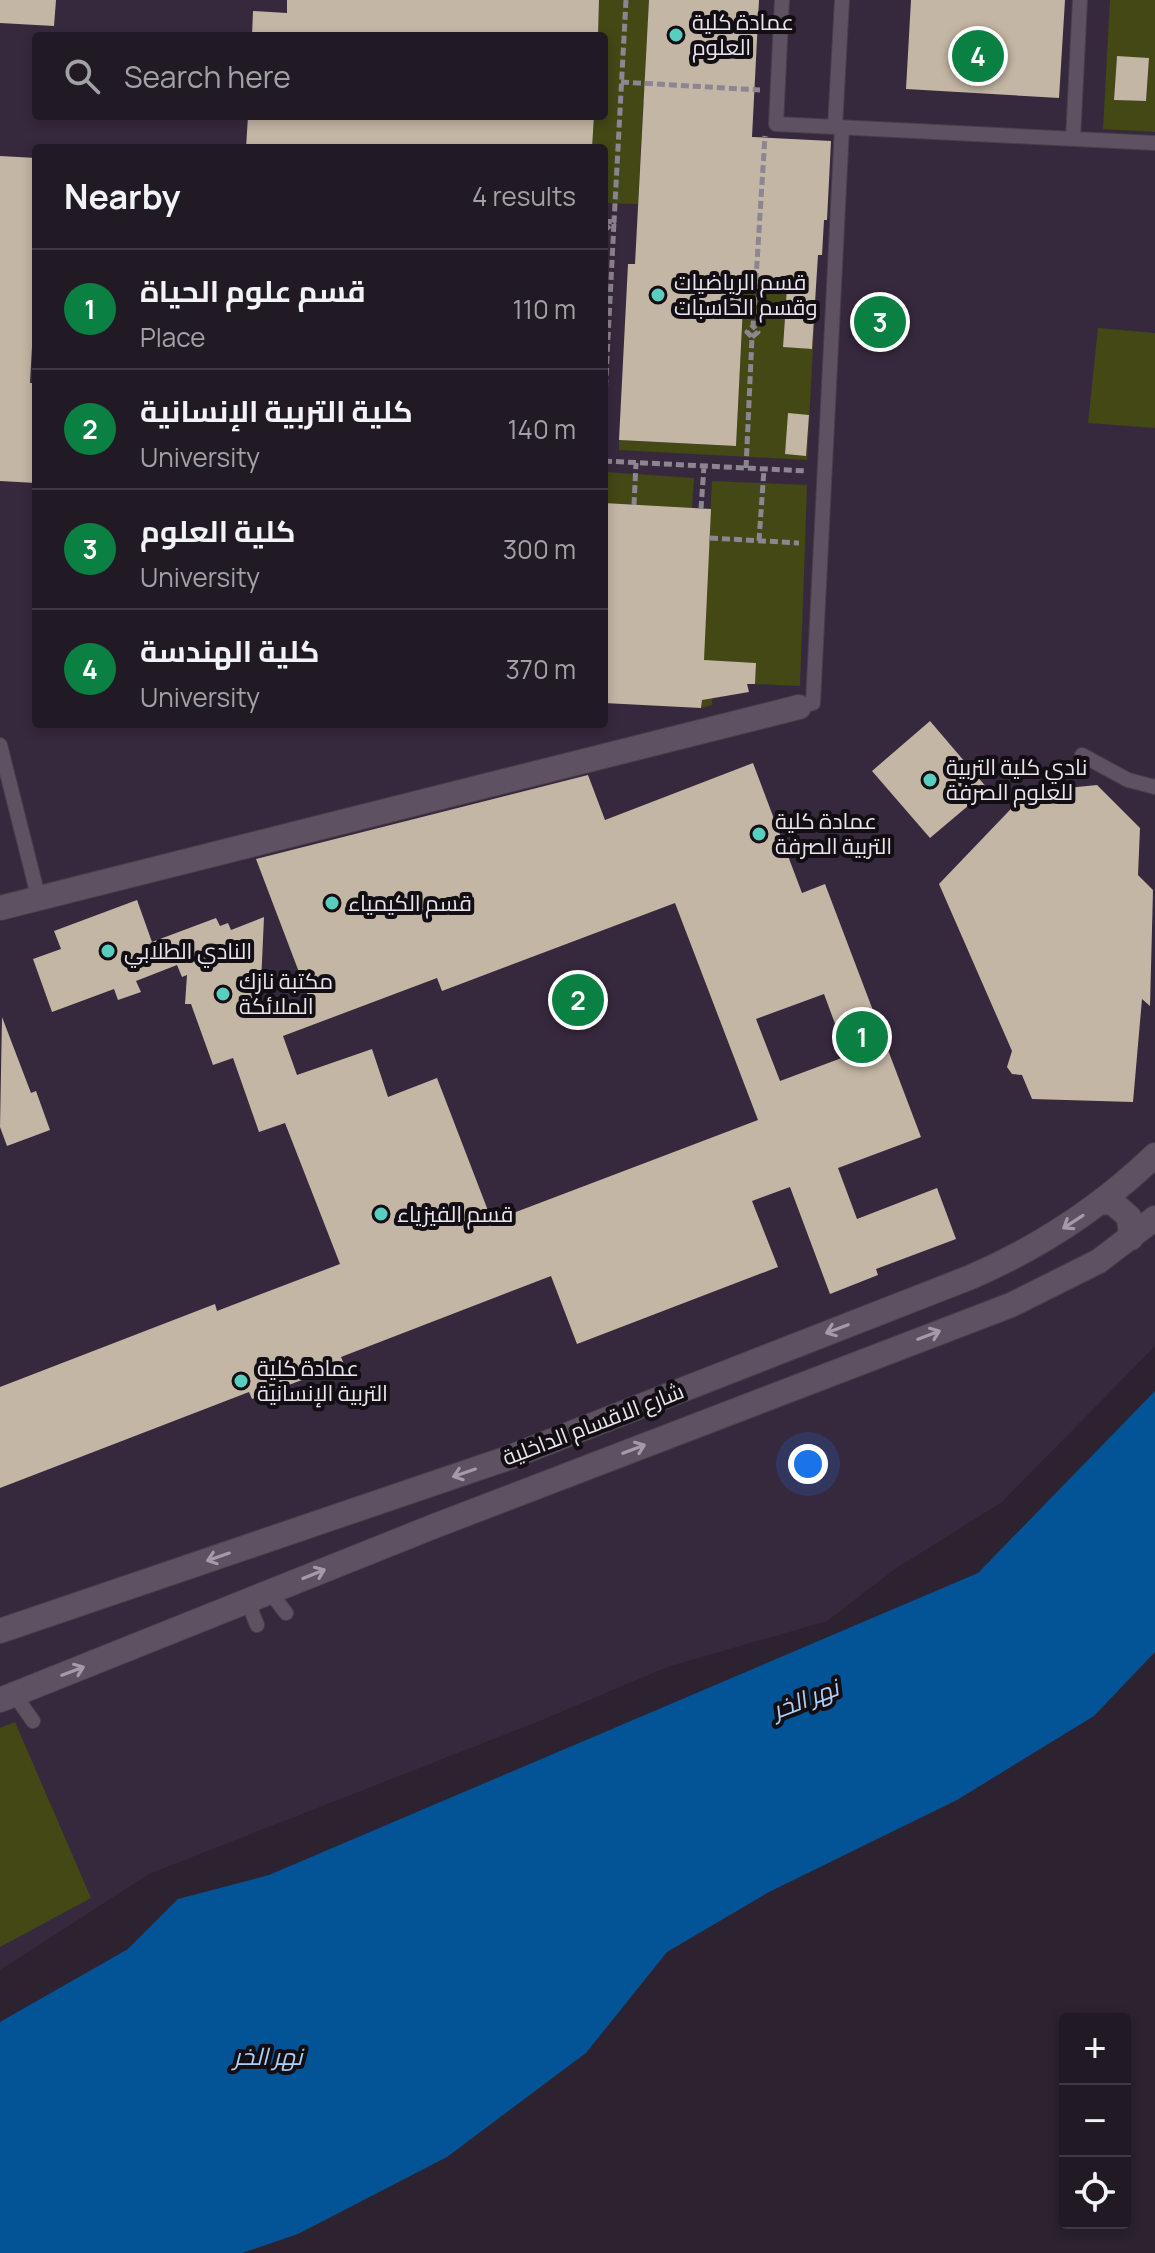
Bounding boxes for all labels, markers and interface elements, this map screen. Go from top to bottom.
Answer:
place label: عمادة كلية العلوم [692,7,794,63]
marker: عمادة كلية العلوم [667,26,685,44]
pin: 4 [952,26,1004,86]
search box [32,32,608,120]
icon: search [60,54,104,98]
text: Search here [124,56,291,97]
text: Nearby [64,173,180,219]
text: 4 results [472,178,576,214]
place label: قسم الرياضيات وقسم الحاسبات [674,267,817,323]
text: قسم علوم الحياة [140,270,366,311]
marker: قسم الرياضيات وقسم الحاسبات [649,286,667,304]
text: 1 [84,291,96,327]
text: 110 m [513,291,576,327]
pin: 3 [854,292,906,352]
text: Place [140,319,205,355]
text: كلية التربية الإنسانية [140,390,413,431]
text: 2 [82,411,98,447]
text: 140 m [507,411,576,447]
text: University [140,439,260,475]
text: كلية العلوم [140,510,296,551]
text: 3 [82,531,98,567]
text: 300 m [503,531,576,567]
text: University [140,559,260,595]
text: كلية الهندسة [140,630,320,671]
text: 4 [82,651,98,687]
text: 370 m [505,651,576,687]
text: University [140,679,260,715]
place label: نادي كلية التربية للعلوم الصرفة [946,752,1087,808]
marker: نادي كلية التربية للعلوم الصرفة [921,771,939,789]
place label: عمادة كلية التربية الصرفة [775,806,892,861]
marker: عمادة كلية التربية الصرفة [750,825,768,843]
place label: قسم الكيمياء [348,888,472,919]
marker: قسم الكيمياء [323,894,341,912]
place label: النادي الطلابي [124,936,252,968]
marker: النادي الطلابي [99,942,117,960]
place label: مكتبة نازك الملائكة [239,966,333,1021]
pin: 2 [552,970,604,1030]
marker: مكتبة نازك الملائكة [214,985,232,1003]
pin: 1 [836,1007,888,1067]
place label: قسم الفيزياء [397,1199,513,1230]
marker: قسم الفيزياء [372,1205,390,1223]
one-way arrow [1063,1214,1085,1231]
one-way arrow [825,1323,850,1337]
one-way arrow [916,1327,941,1341]
place label: عمادة كلية التربية الإنسانية [257,1353,388,1408]
marker: عمادة كلية التربية الإنسانية [232,1372,250,1390]
street label: شارع الاقسام الداخلية [498,1376,688,1473]
one-way arrow [621,1441,646,1455]
your location [788,1444,828,1484]
one-way arrow [452,1466,477,1481]
one-way arrow [206,1550,231,1565]
one-way arrow [301,1566,326,1580]
one-way arrow [60,1663,85,1677]
water label: نهر الخر [764,1669,846,1727]
map controls [1059,2013,1131,2229]
button: + [1059,2013,1131,2085]
water label: نهر الخر [231,2039,305,2072]
button: − [1059,2085,1131,2157]
button: locate [1059,2157,1131,2229]

